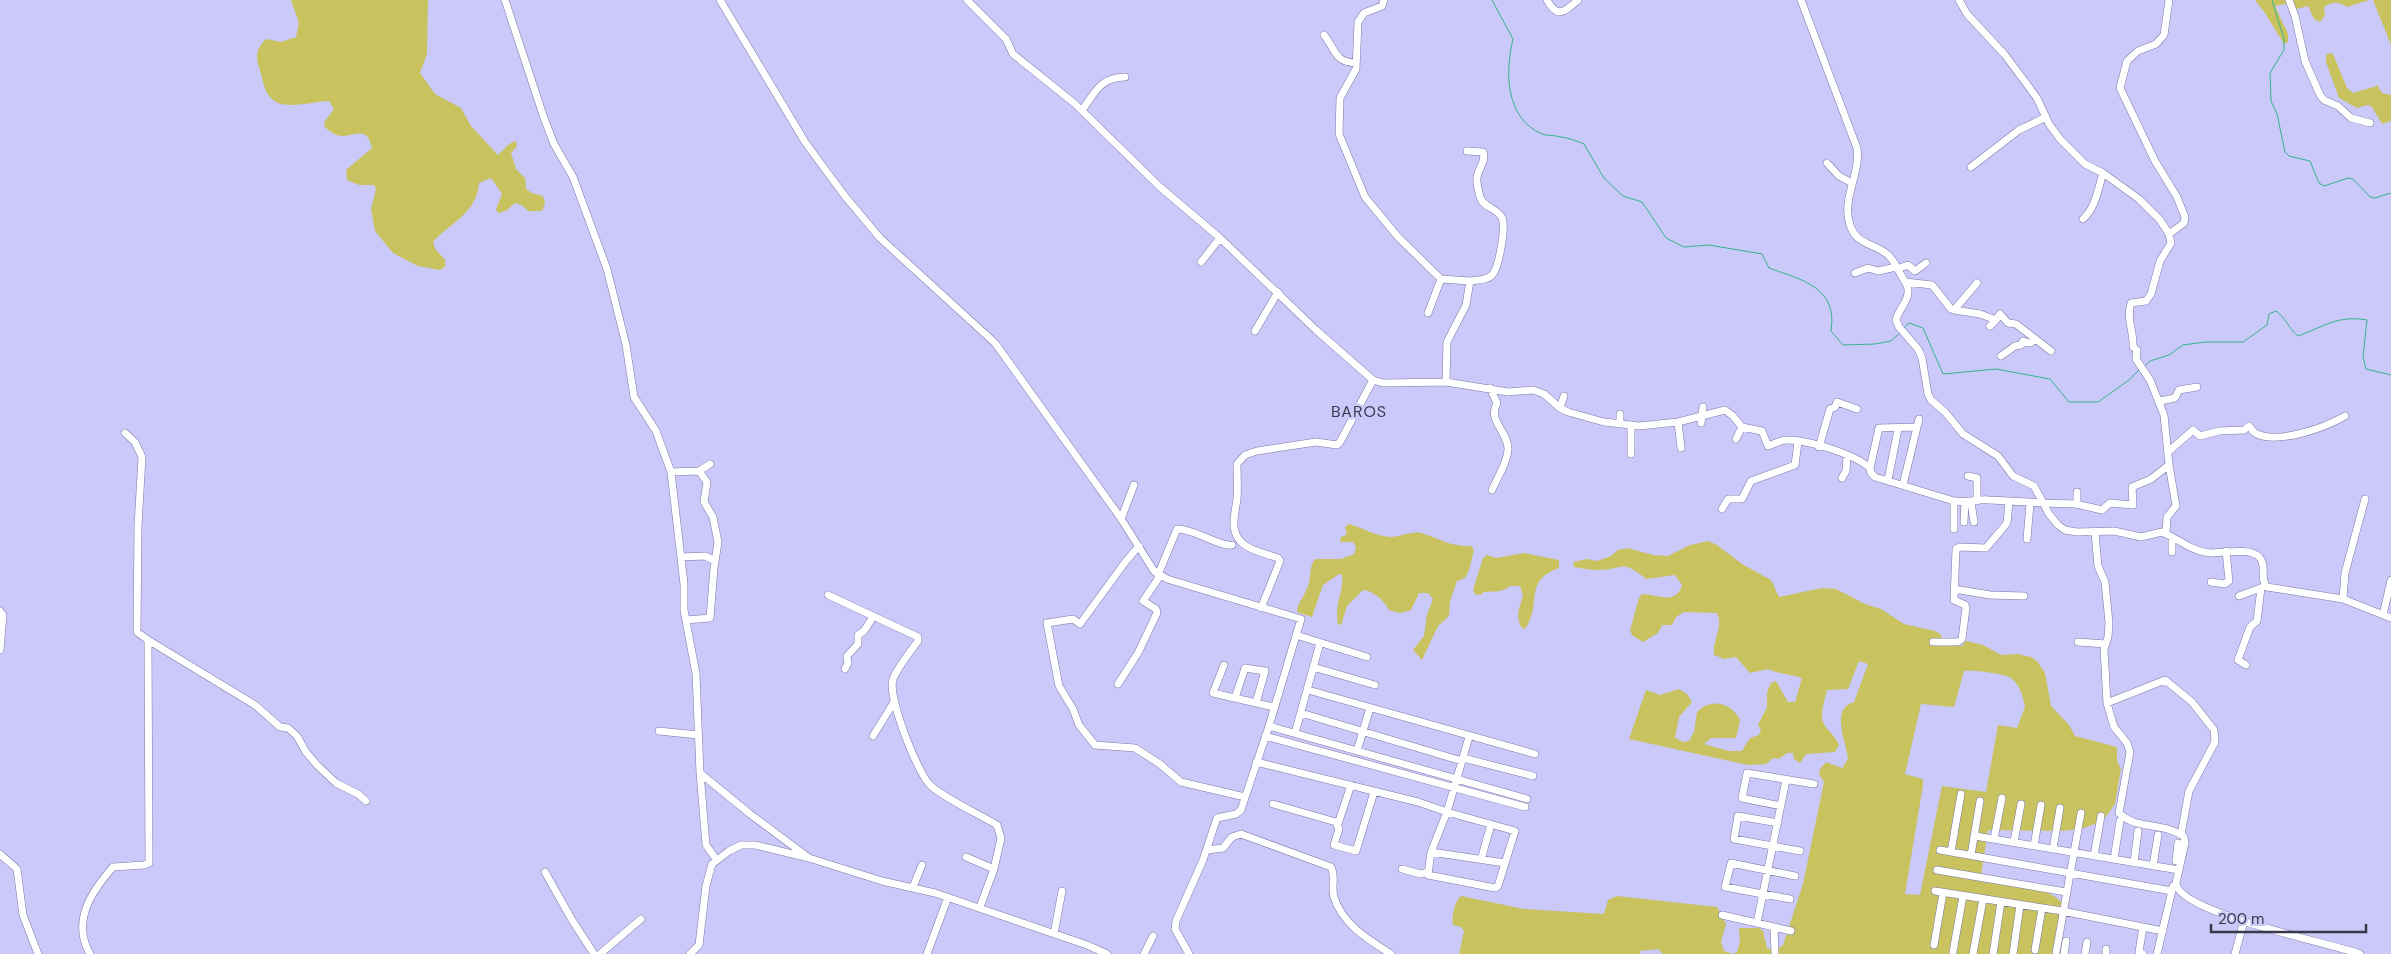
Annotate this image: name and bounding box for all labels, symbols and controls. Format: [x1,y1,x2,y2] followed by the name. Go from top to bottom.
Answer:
[1331,401,1387,422] district label: BAROS
[2211,902,2366,934] scale bar
[2218,909,2264,929] text: 200 m

